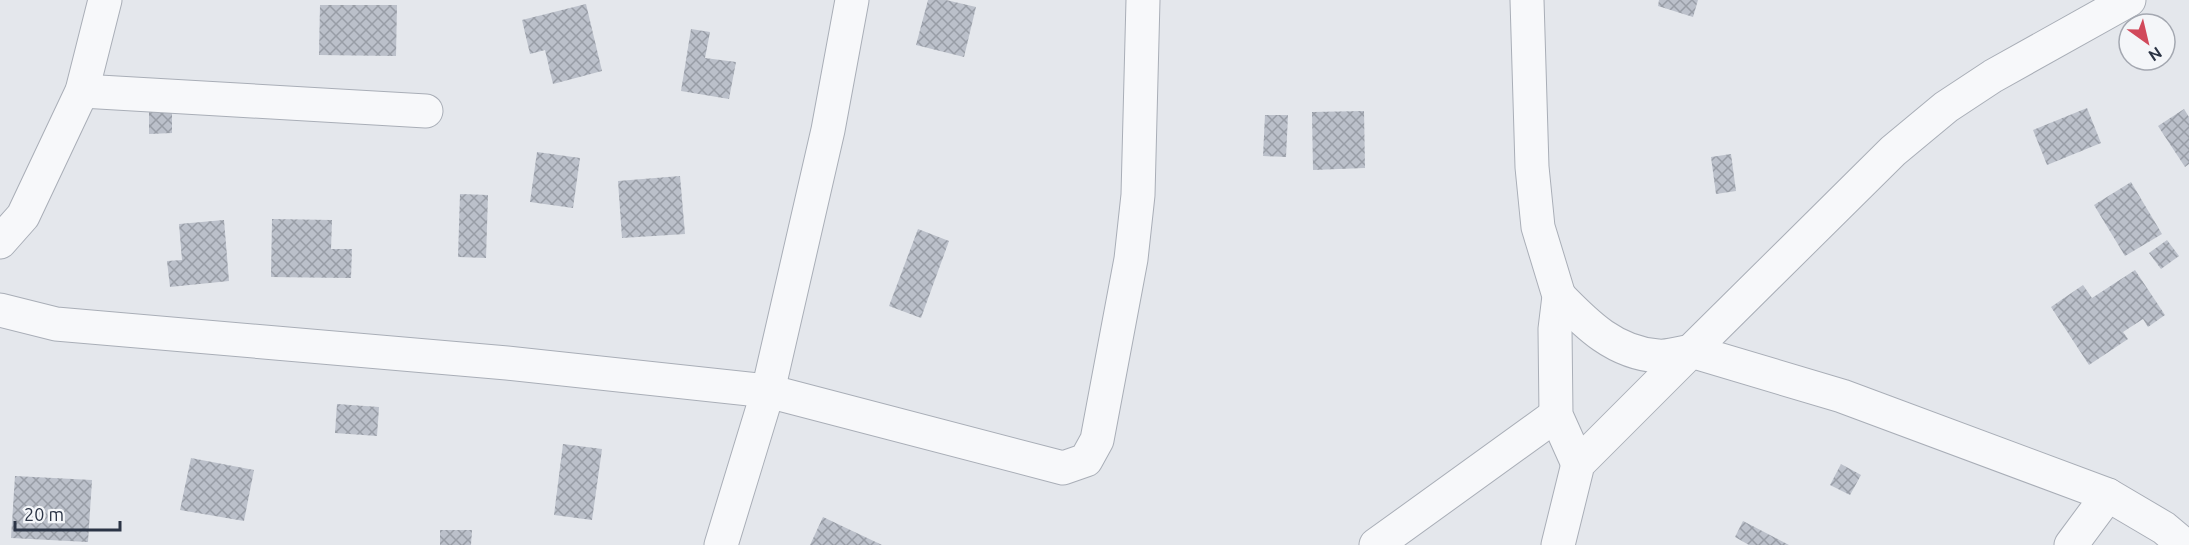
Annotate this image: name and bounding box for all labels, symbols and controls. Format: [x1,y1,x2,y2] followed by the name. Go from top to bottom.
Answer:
[2117,12,2177,72] north arrow
[2145,44,2165,65] text: N
[15,494,120,532] scale bar
[24,504,64,524] text: 20 m

